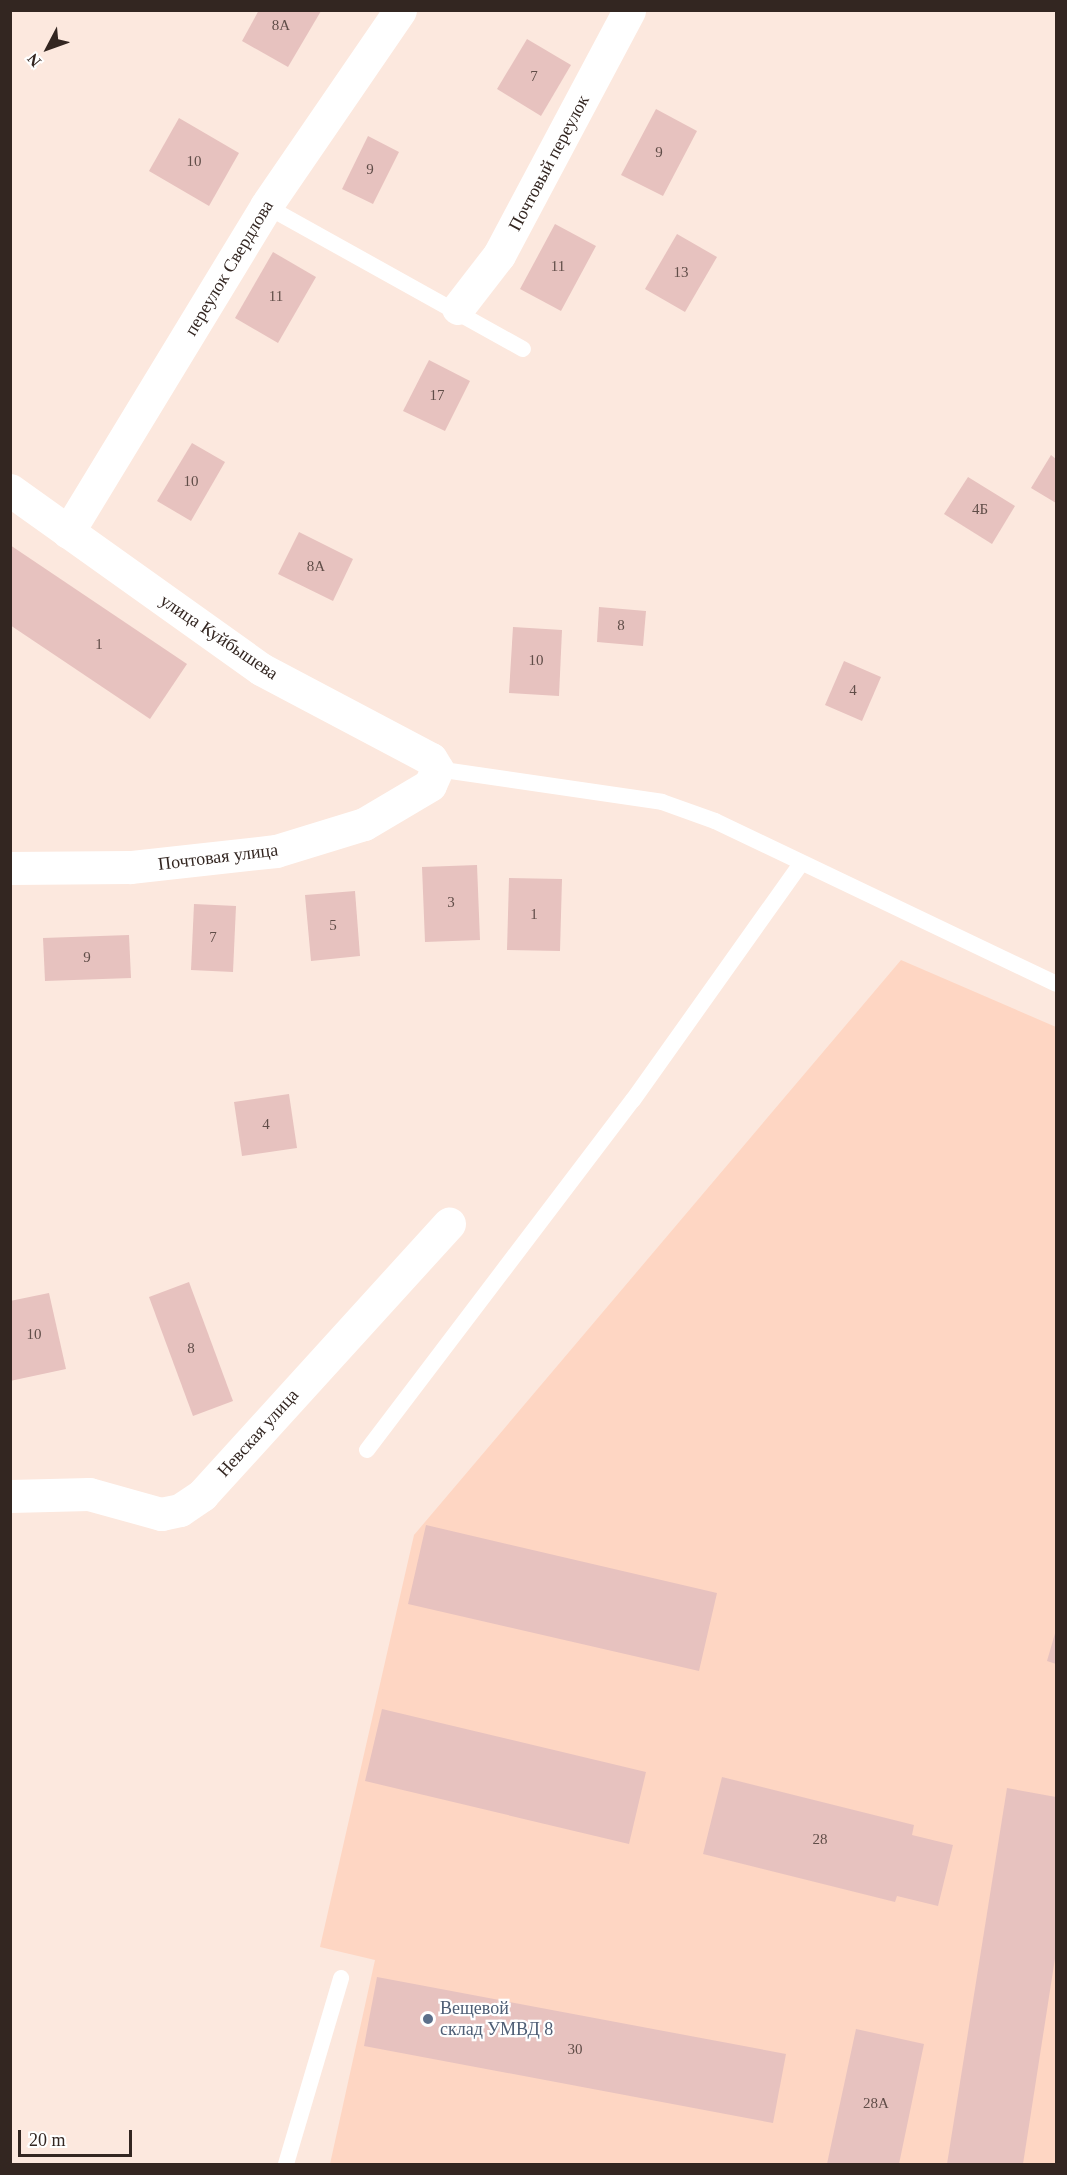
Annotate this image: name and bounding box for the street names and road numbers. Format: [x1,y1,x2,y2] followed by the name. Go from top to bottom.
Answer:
[504,91,594,235] street label: Почтовый переулок
[180,196,278,340] street label: переулок Свердлова
[156,590,282,684] street label: улица Куйбышева
[157,839,279,875] street label: Почтовая улица
[213,1385,303,1481] street label: Невская улица

